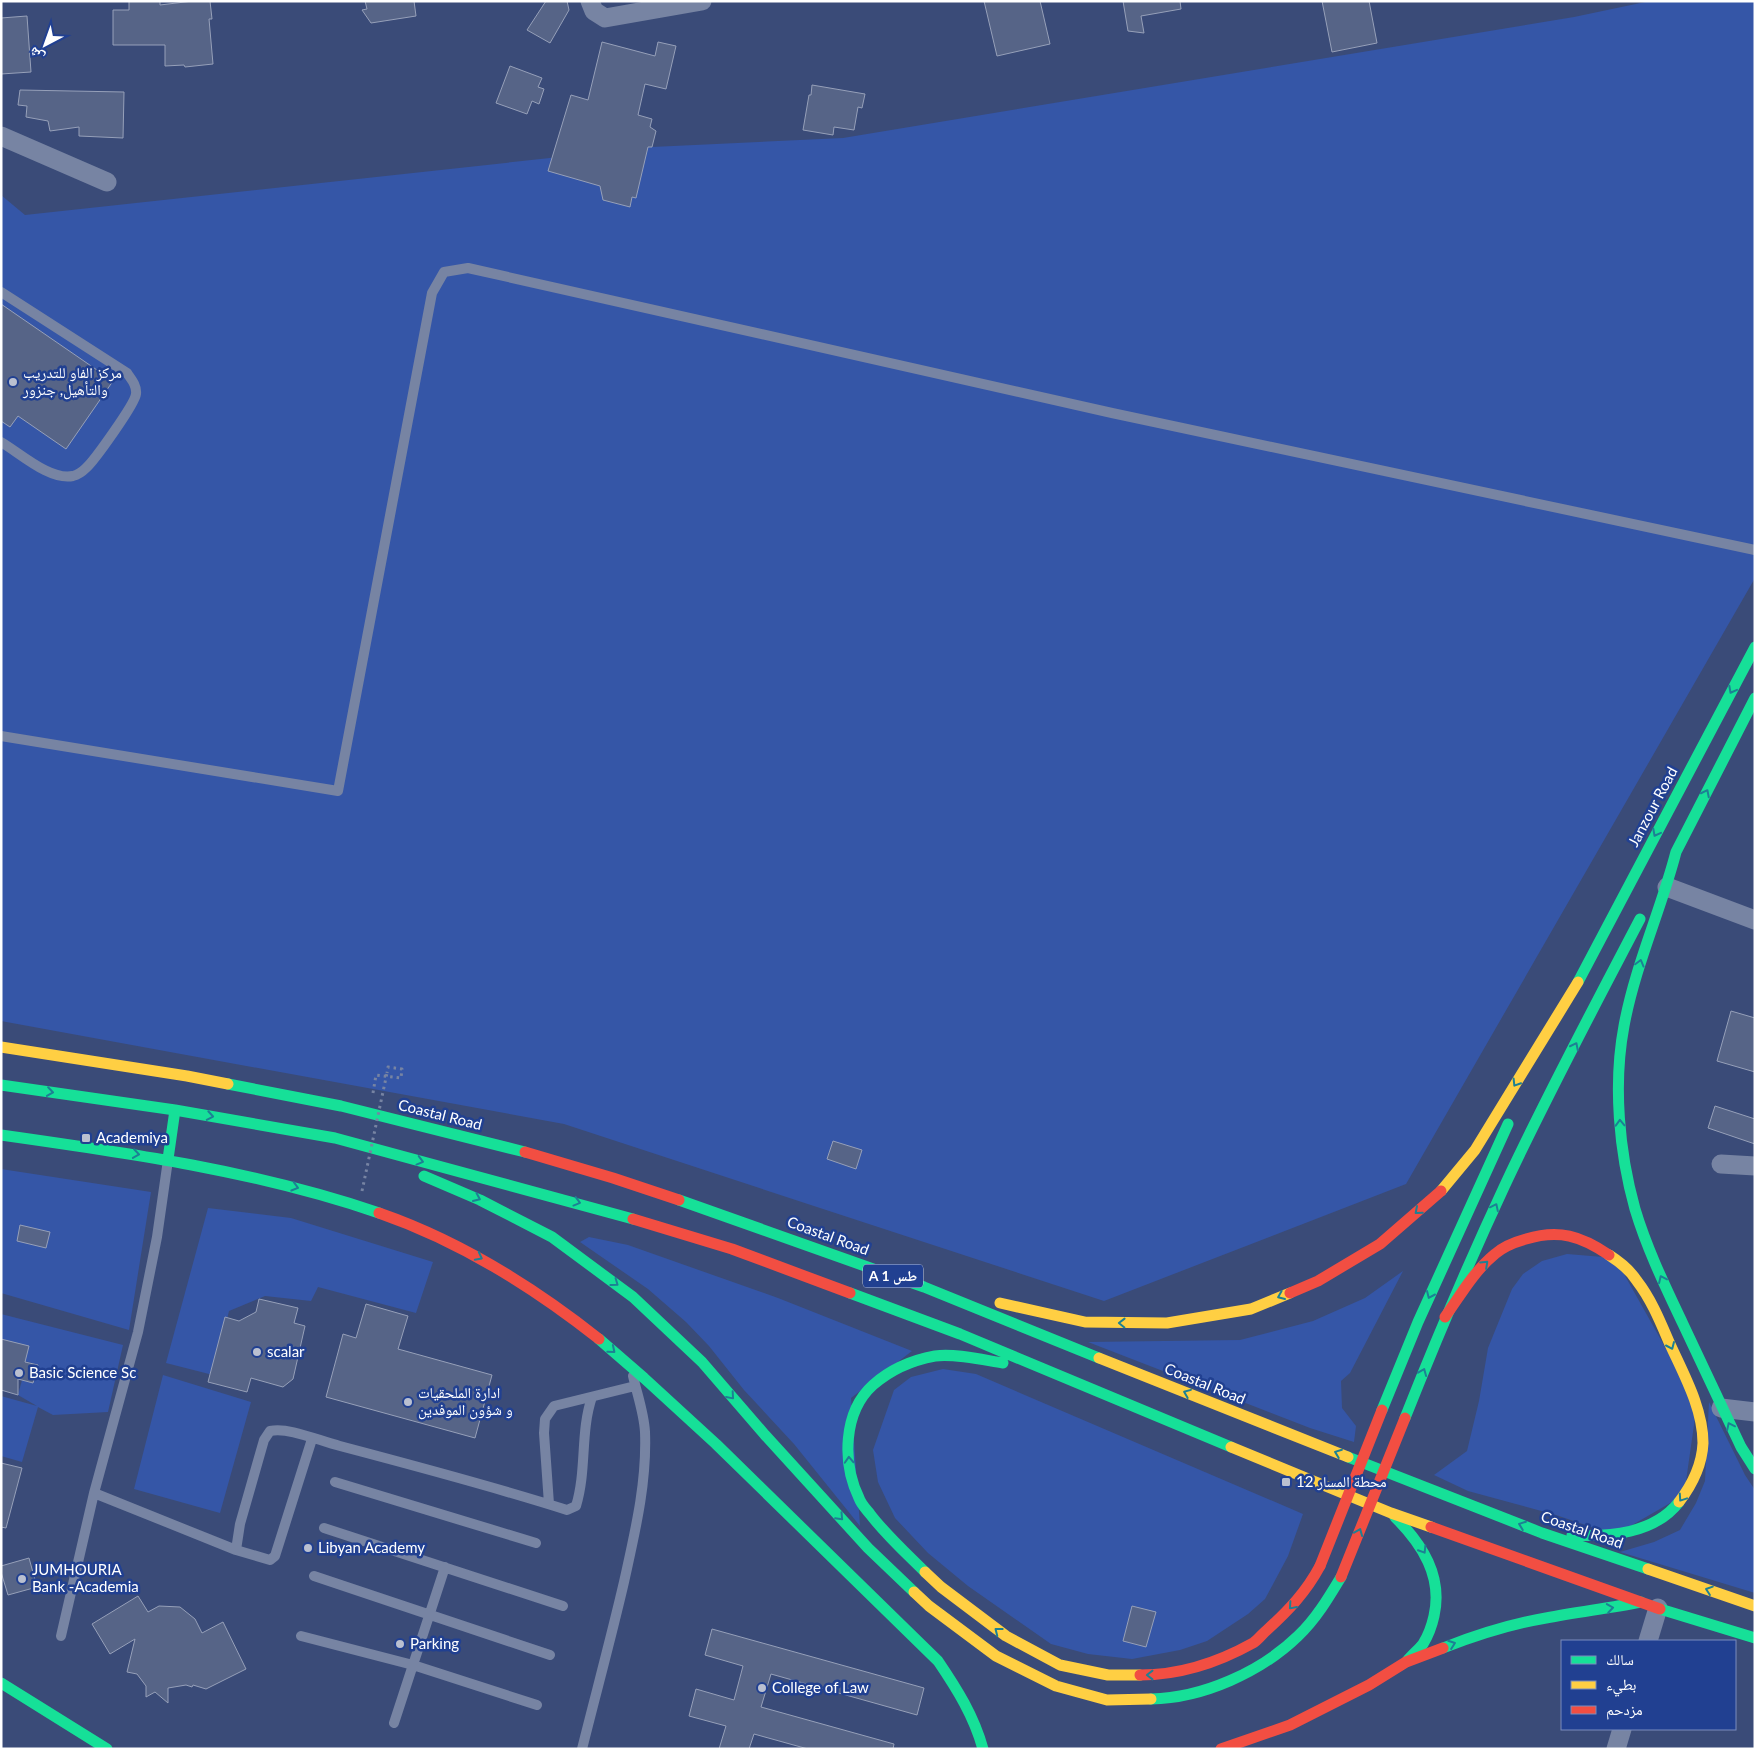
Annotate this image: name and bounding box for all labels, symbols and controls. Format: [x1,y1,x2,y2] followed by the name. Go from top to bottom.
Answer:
[20,20,70,70] north arrow
[25,43,48,66] text: ش
[22,363,122,400] place label: مركز الفاو للتدريب والتأهيل, جنزور
[7,376,19,388] marker: مركز الفاو للتدريب والتأهيل, جنزور
[1728,684,1738,693] one-way arrow
[1624,764,1681,849] street label: Janzour Road
[1700,789,1710,798] one-way arrow
[1652,828,1662,837] one-way arrow
[1634,959,1645,968] one-way arrow
[1569,1042,1579,1051] one-way arrow
[1513,1077,1523,1086] one-way arrow
[46,1086,54,1097] one-way arrow
[396,1095,484,1133] street label: Coastal Road
[206,1111,215,1121] one-way arrow
[1615,1119,1625,1126] one-way arrow
[96,1128,168,1146] place label: Academiya
[80,1132,92,1144] marker: Academiya
[133,1148,141,1159] one-way arrow
[416,1155,424,1165] one-way arrow
[291,1181,299,1191] one-way arrow
[472,1192,481,1203] one-way arrow
[573,1197,581,1207] one-way arrow
[1489,1204,1499,1213] one-way arrow
[1415,1206,1424,1215] one-way arrow
[785,1212,872,1258] street label: Coastal Road
[474,1251,483,1261] one-way arrow
[1479,1261,1488,1270] one-way arrow
[863,1264,923,1288] road number: A 1 طس
[1657,1275,1668,1284] one-way arrow
[609,1277,619,1286] one-way arrow
[1277,1290,1286,1301] one-way arrow
[1426,1290,1436,1299] one-way arrow
[1118,1318,1126,1328] one-way arrow
[1664,1341,1675,1350] one-way arrow
[267,1342,305,1360] place label: scalar
[606,1345,615,1353] one-way arrow
[251,1346,263,1358] marker: scalar
[1162,1359,1249,1407] street label: Coastal Road
[29,1363,136,1381] place label: Basic Science Sc
[13,1367,25,1379] marker: Basic Science Sc
[1417,1369,1427,1377] one-way arrow
[418,1383,513,1420] place label: ادارة الملحقيات و شؤون الموفدين
[1183,1389,1192,1400] one-way arrow
[725,1391,734,1400] one-way arrow
[402,1396,414,1408] marker: ادارة الملحقيات و شؤون الموفدين
[1727,1423,1737,1432] one-way arrow
[1334,1449,1343,1459] one-way arrow
[844,1456,855,1464] one-way arrow
[1296,1472,1387,1491] place label: محطة المسار 12
[1280,1476,1292,1488] marker: محطة المسار 12
[1679,1492,1688,1502] one-way arrow
[1539,1507,1626,1552] street label: Coastal Road
[834,1511,843,1520] one-way arrow
[1518,1521,1527,1531] one-way arrow
[1353,1528,1364,1537] one-way arrow
[318,1538,425,1556] place label: Libyan Academy
[302,1542,314,1554] marker: Libyan Academy
[1416,1544,1426,1553] one-way arrow
[32,1560,139,1595] place label: JUMHOURIA Bank -Academia
[16,1573,28,1585] marker: JUMHOURIA Bank -Academia
[1705,1586,1713,1596] one-way arrow
[1289,1600,1298,1609] one-way arrow
[1605,1604,1614,1614] one-way arrow
[995,1628,1004,1636] one-way arrow
[410,1634,459,1652] place label: Parking
[394,1638,406,1650] marker: Parking
[1447,1640,1455,1650] one-way arrow
[1561,1640,1736,1730] legend
[1606,1650,1634,1668] text: سالك
[1146,1670,1154,1680] one-way arrow
[1606,1675,1636,1697] text: بطيء
[772,1678,869,1696] place label: College of Law
[756,1682,768,1694] marker: College of Law
[1606,1700,1643,1720] text: مزدحم

